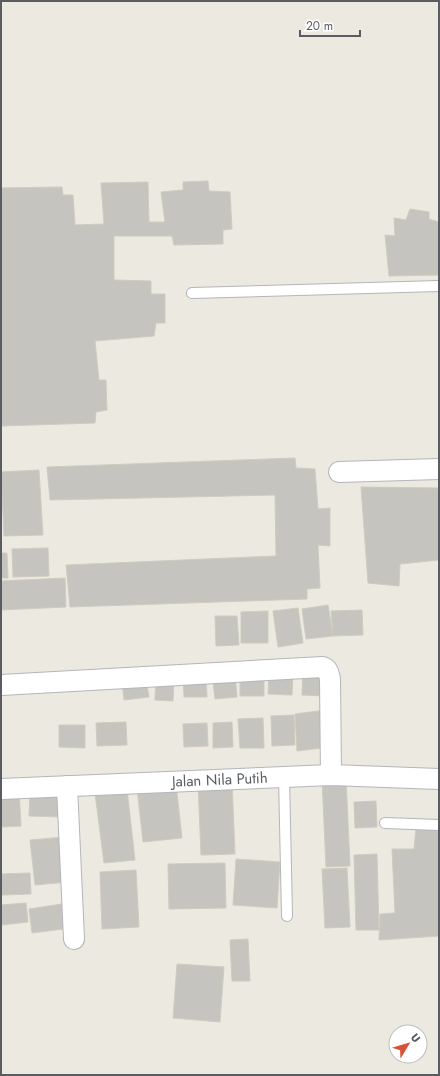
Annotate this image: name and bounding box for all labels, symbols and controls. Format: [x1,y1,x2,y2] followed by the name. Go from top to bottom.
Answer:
[300,12,360,38] scale bar
[306,17,333,35] text: 20 m
[169,767,268,793] street label: Jalan Nila Putih
[388,1024,428,1064] north arrow
[407,1030,425,1046] text: U

